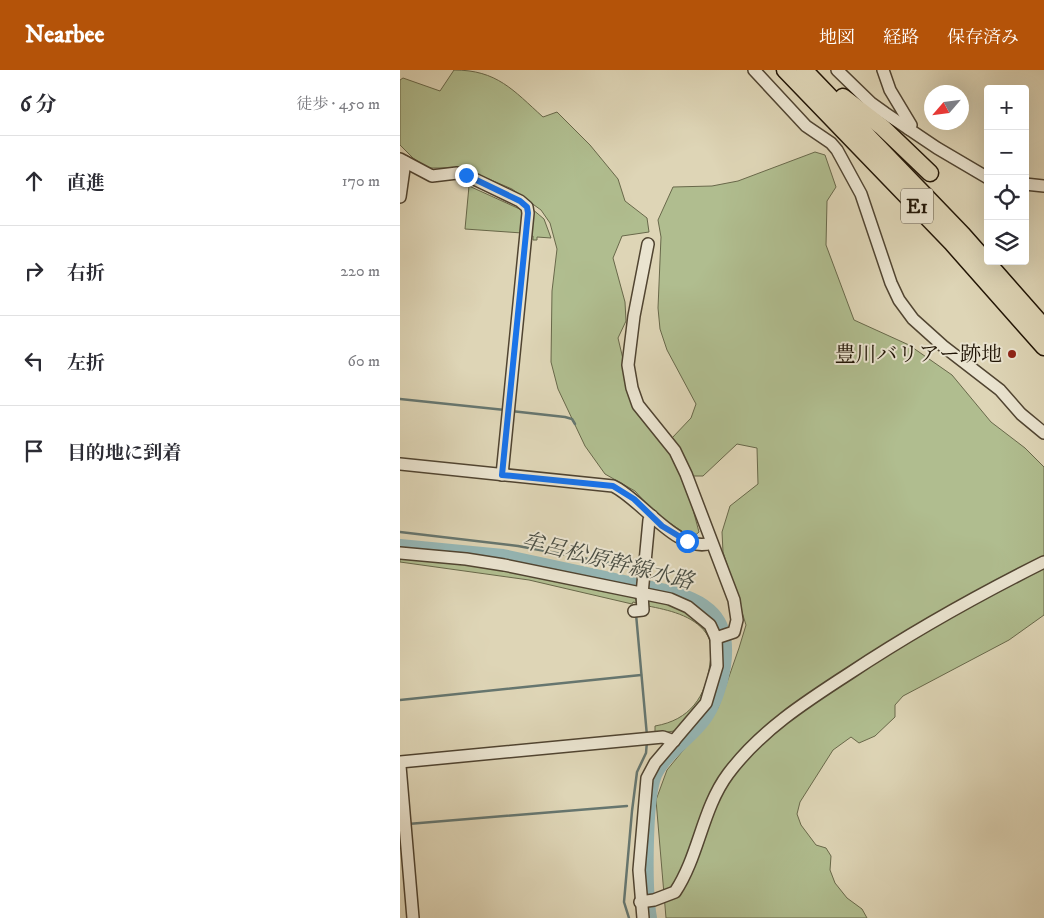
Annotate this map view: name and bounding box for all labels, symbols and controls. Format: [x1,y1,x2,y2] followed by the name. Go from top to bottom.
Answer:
[25,20,104,50] text: Nearbee
[819,27,855,49] text: 地図
[883,27,919,49] text: 経路
[947,27,1019,49] text: 保存済み
[924,85,969,130] north arrow
[984,85,1029,265] map controls
[984,85,1029,130] button: +
[20,92,56,118] text: 6 分
[296,94,380,114] text: 徒歩 · 450 m
[984,130,1029,175] button: −
[455,164,478,187] route end
[20,167,48,195] icon: ahead
[342,171,380,191] text: 170 m
[67,172,105,195] text: 直進
[984,175,1029,220] button: locate
[901,188,933,224] road number: E1
[984,220,1029,265] button: layers
[20,257,48,285] icon: right
[340,261,380,281] text: 220 m
[67,262,105,285] text: 右折
[835,342,1002,368] place label: 豊川バリアー跡地
[20,347,48,375] icon: left
[1006,348,1018,360] marker: 豊川バリアー跡地
[348,351,380,371] text: 60 m
[67,352,105,375] text: 左折
[20,437,48,465] icon: arrive
[67,442,181,465] text: 目的地に到着
[519,527,698,596] water label: 牟呂松原幹線水路
[676,530,699,553] route start

